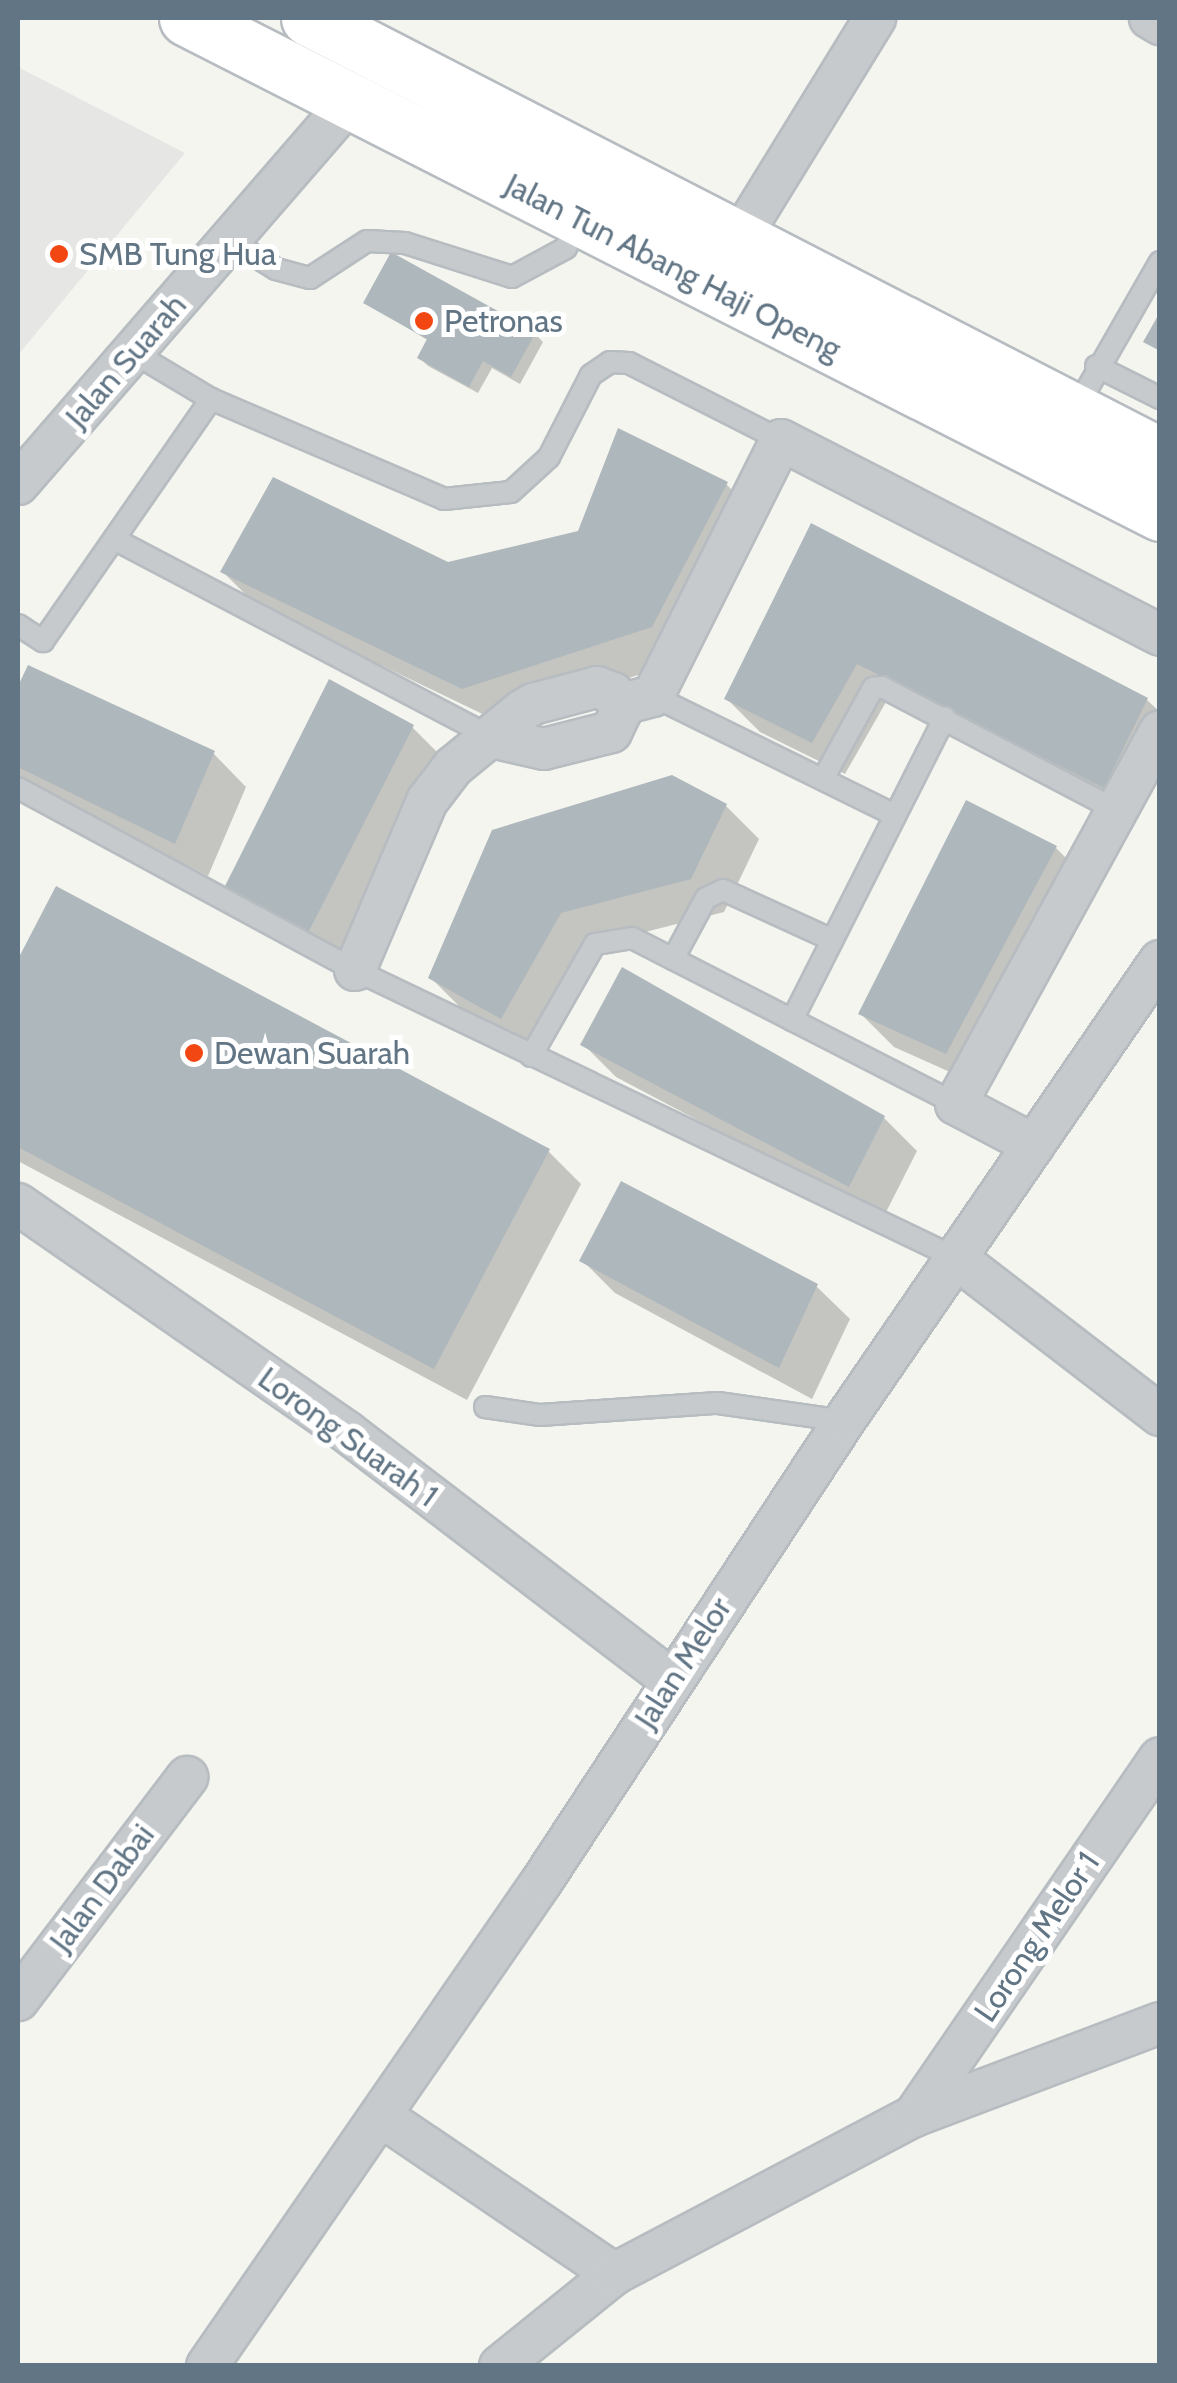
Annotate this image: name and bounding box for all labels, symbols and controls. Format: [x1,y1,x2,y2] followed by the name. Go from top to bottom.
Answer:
[499,165,847,369] street label: Jalan Tun Abang Haji Openg
[79,235,276,273] place label: SMB Tung Hua
[48,243,70,265] marker: SMB Tung Hua
[58,286,194,436] street label: Jalan Suarah
[444,302,563,340] place label: Petronas
[413,310,435,332] marker: Petronas
[214,1034,410,1072] place label: Dewan Suarah
[183,1042,205,1064] marker: Dewan Suarah
[251,1359,445,1515] street label: Lorong Suarah 1
[627,1590,739,1736] street label: Jalan Melor
[42,1817,162,1959] street label: Jalan Dabai
[966,1845,1108,2029] street label: Lorong Melor 1

